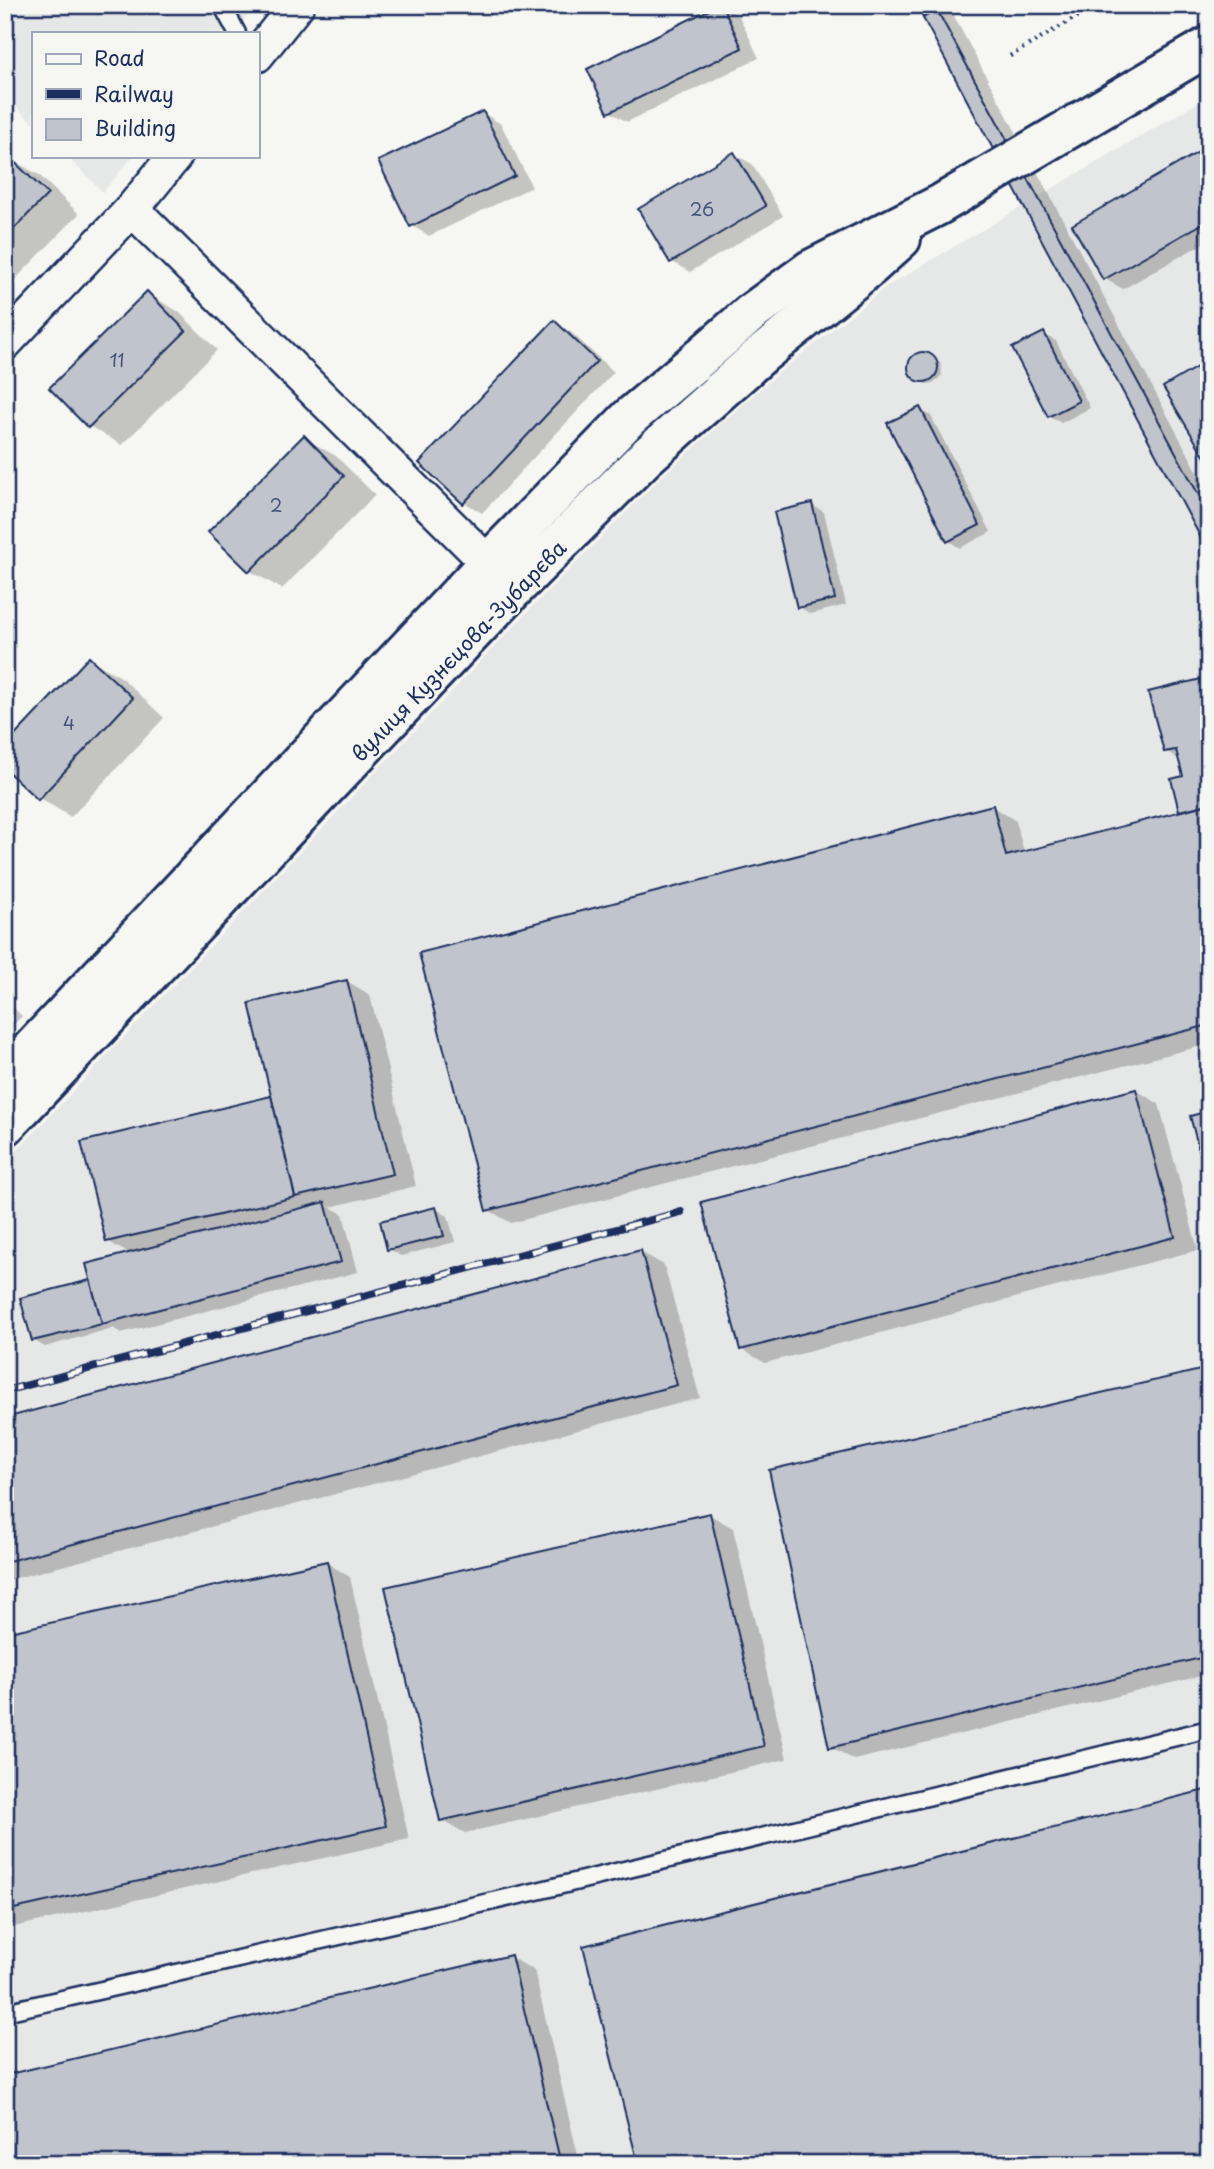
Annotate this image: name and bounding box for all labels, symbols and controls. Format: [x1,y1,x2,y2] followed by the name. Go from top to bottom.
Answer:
[32,32,259,158] legend
[94,41,145,73] text: Road
[94,77,174,109] text: Railway
[94,111,176,143] text: Building
[690,195,714,222] house number: 26
[109,346,125,373] house number: 11
[270,491,282,518] house number: 2
[343,531,573,768] street label: вулиця Кузнєцова-Зубарєва
[63,709,75,736] house number: 4

